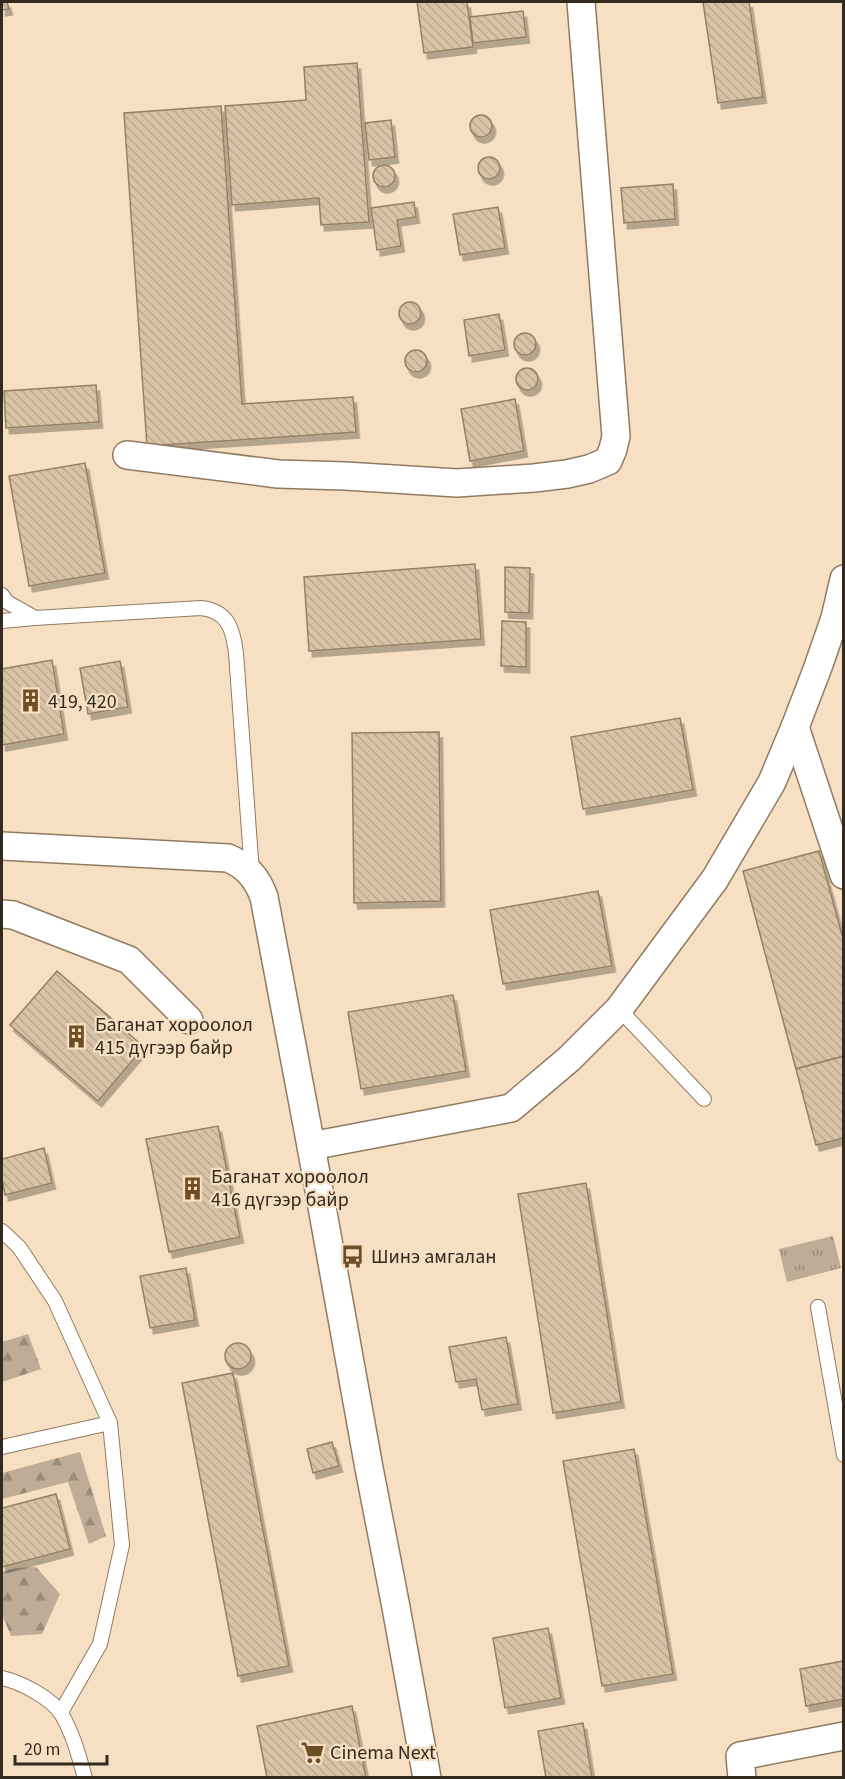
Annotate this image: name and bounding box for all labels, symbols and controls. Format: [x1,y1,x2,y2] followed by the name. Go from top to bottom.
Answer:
[17,688,43,714] building icon: 419, 420
[48,688,117,716] place label: 419, 420
[95,1011,253,1062] place label: Баганат хороолол 415 дүгээр байр
[64,1023,90,1049] building icon: Баганат хороолол 415 дүгээр байр
[211,1163,369,1214] place label: Баганат хороолол 416 дүгээр байр
[180,1175,206,1201] building icon: Баганат хороолол 416 дүгээр байр
[340,1243,366,1269] bus stop icon: Шинэ амгалан
[371,1243,497,1271] place label: Шинэ амгалан
[15,1728,106,1766] scale bar
[24,1737,60,1762] text: 20 m
[299,1739,325,1765] supermarket icon: Cinema Next
[330,1739,436,1767] place label: Cinema Next

